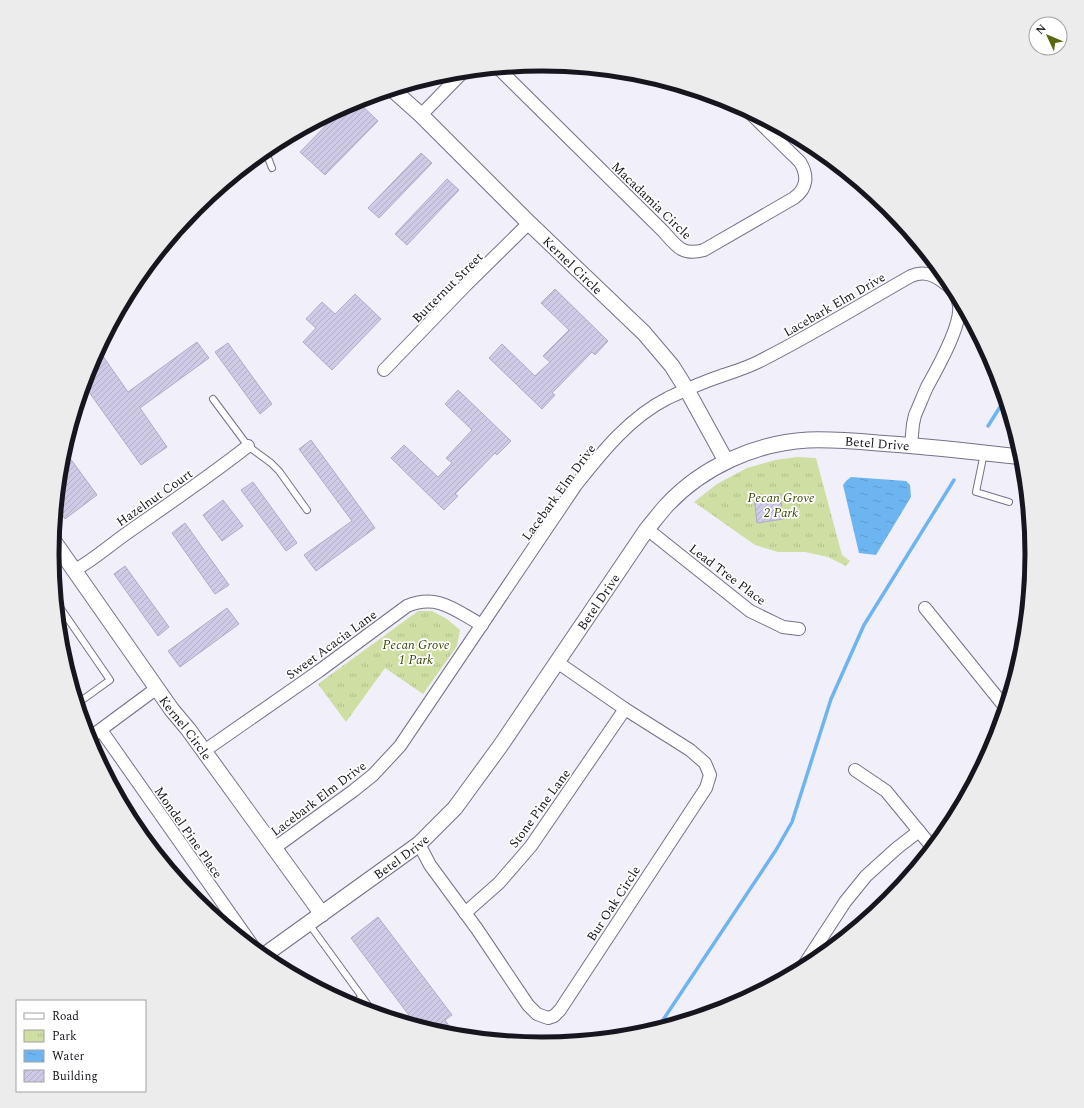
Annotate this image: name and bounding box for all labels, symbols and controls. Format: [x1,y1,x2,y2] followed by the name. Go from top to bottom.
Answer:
[1028,16,1068,56] north arrow
[1032,20,1050,39] text: N
[607,157,696,244] street label: Macadamia Circle
[538,232,607,299] street label: Kernel Circle
[408,247,488,328] street label: Butternut Street
[780,267,889,342] street label: Lacebark Elm Drive
[844,431,910,456] street label: Betel Drive
[517,440,601,545] street label: Lacebark Elm Drive
[112,464,197,532] street label: Hazelnut Court
[748,488,815,523] park label: Pecan Grove 2 Park
[685,539,770,610] street label: Lead Tree Place
[572,570,625,635] street label: Betel Drive
[282,605,381,685] street label: Sweet Acacia Lane
[383,635,450,670] park label: Pecan Grove 1 Park
[154,692,216,765] street label: Kernel Circle
[267,756,371,841] street label: Lacebark Elm Drive
[504,765,575,852] street label: Stone Pine Lane
[149,783,227,883] street label: Mondel Pine Place
[370,830,434,885] street label: Betel Drive
[582,862,646,945] street label: Bur Oak Circle
[16,1000,146,1092] legend
[52,1007,79,1026] text: Road
[52,1027,77,1046] text: Park
[52,1047,84,1066] text: Water
[52,1067,98,1086] text: Building

